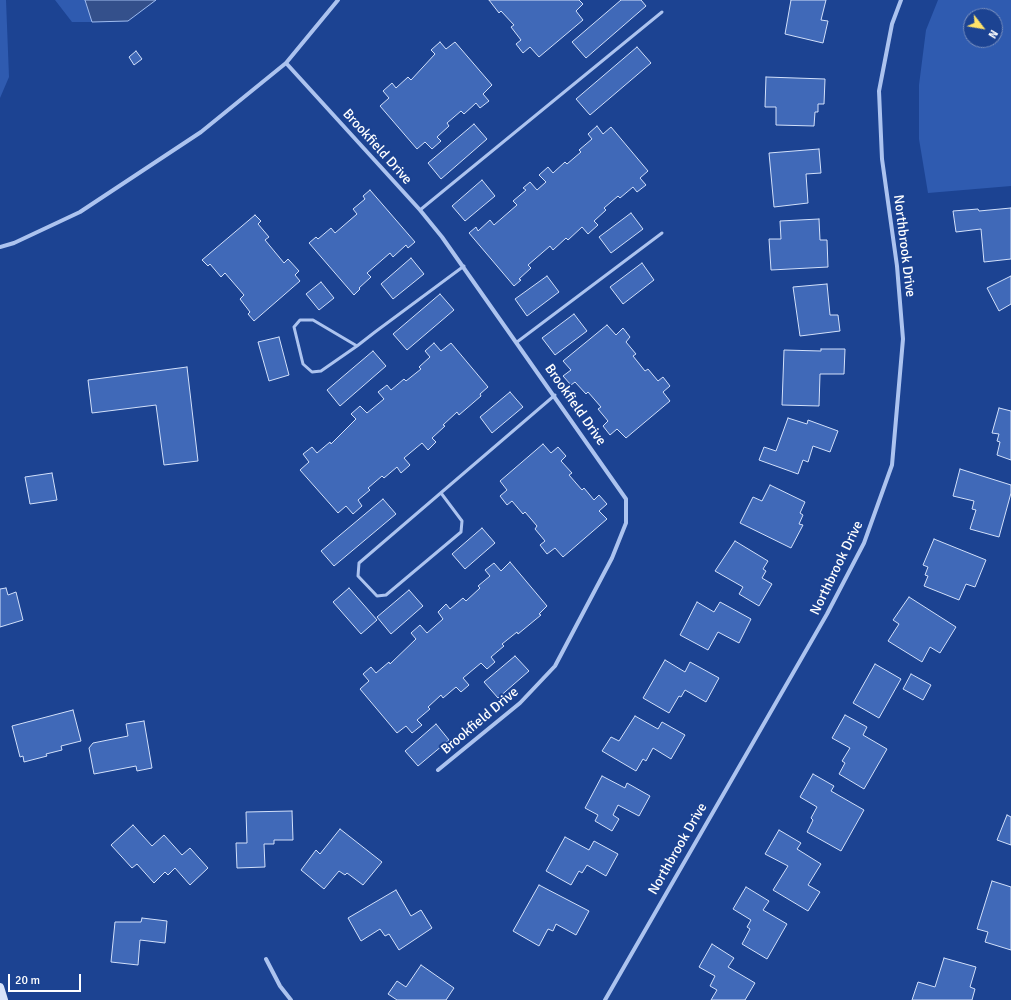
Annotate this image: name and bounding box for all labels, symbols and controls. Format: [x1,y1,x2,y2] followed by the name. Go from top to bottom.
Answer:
[963,8,1003,48] north arrow
[985,27,1000,41] text: N
[339,106,415,188] street label: Brookfield Drive
[889,194,919,298] street label: Northbrook Drive
[541,361,609,449] street label: Brookfield Drive
[807,518,867,618] street label: Northbrook Drive
[438,684,522,758] street label: Brookfield Drive
[645,800,711,898] street label: Northbrook Drive
[10,966,83,992] scale bar
[15,973,40,988] text: 20 m

